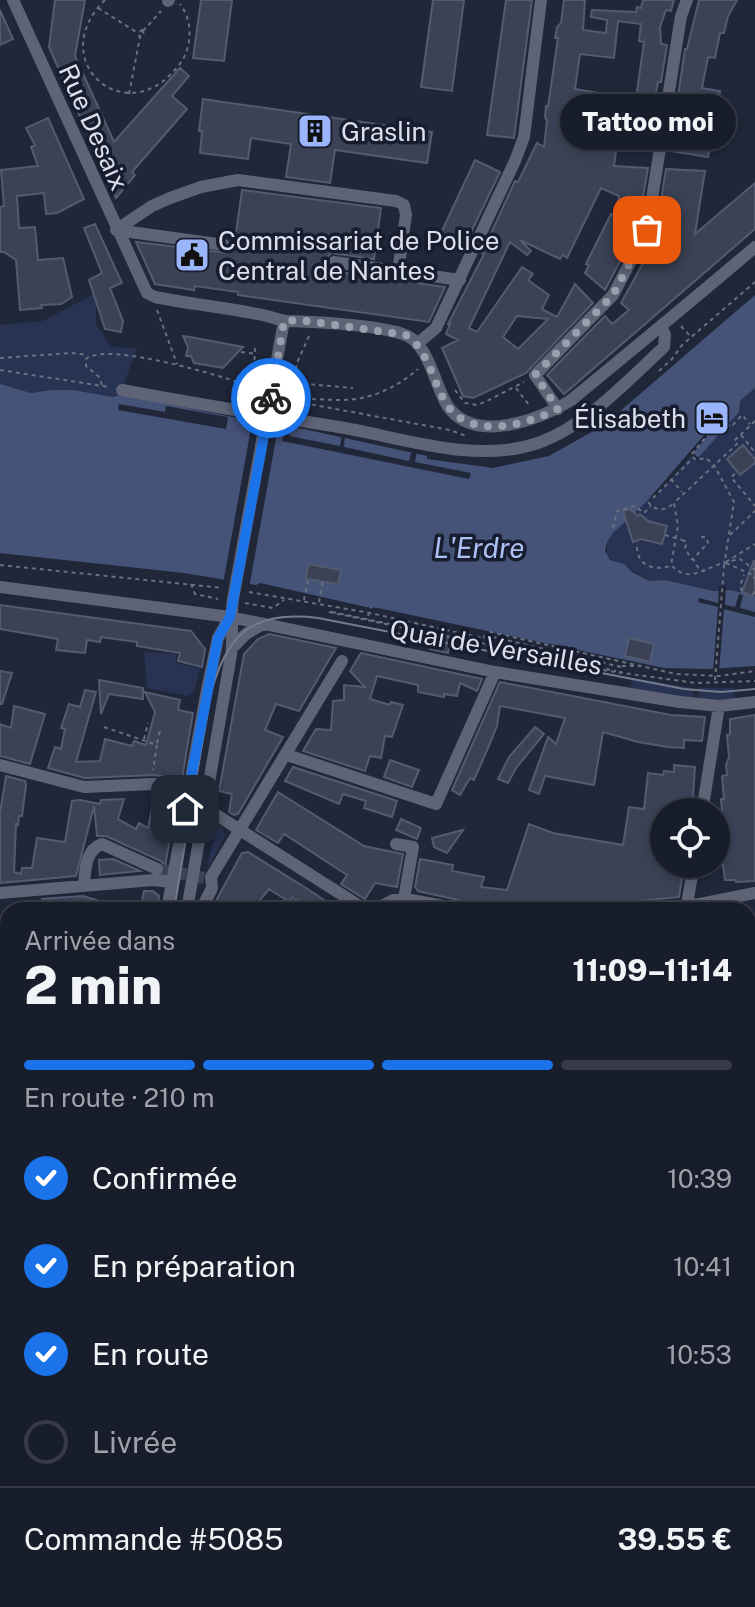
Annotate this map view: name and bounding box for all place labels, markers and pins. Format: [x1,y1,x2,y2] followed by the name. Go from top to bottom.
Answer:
[559,94,735,150] callout: Tattoo moi
[296,112,334,150] building icon: Graslin
[341,116,427,147] place label: Graslin
[613,196,681,264] pin
[218,225,500,286] place label: Commissariat de Police Central de Nantes
[173,236,211,274] public building icon: Commissariat de Police Central de Nantes
[693,399,731,437] hotel icon: Élisabeth
[574,403,686,434] place label: Élisabeth
[151,775,219,843] pin

